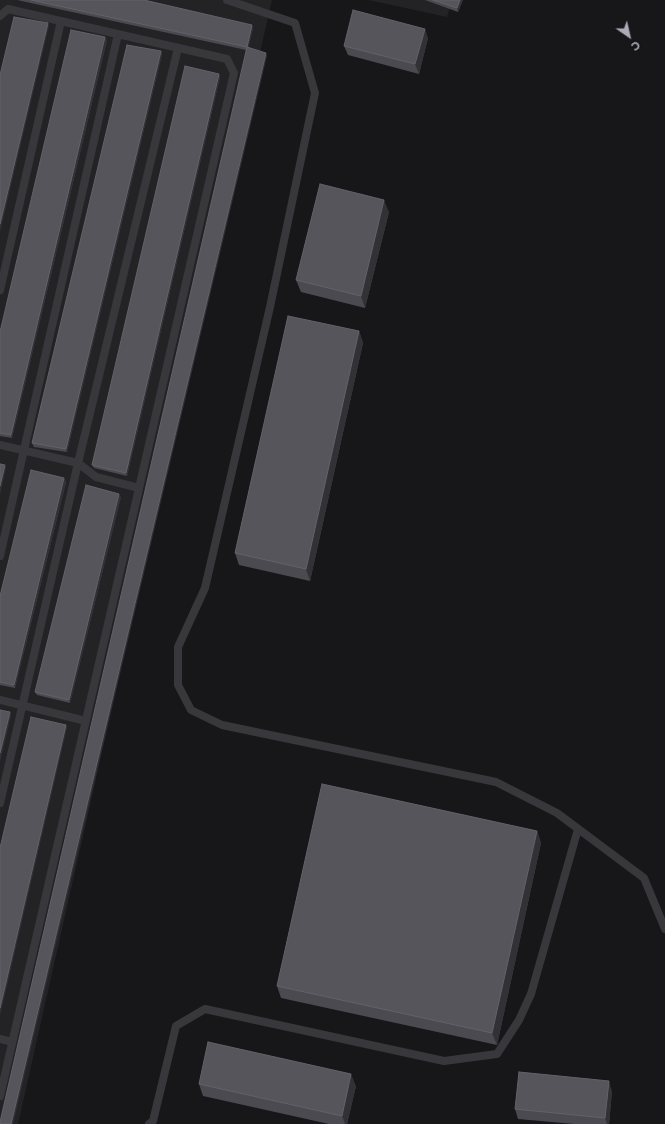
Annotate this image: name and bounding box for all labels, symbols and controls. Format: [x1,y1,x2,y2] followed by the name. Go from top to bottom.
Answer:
[609,16,649,56] north arrow
[628,38,643,54] text: С

